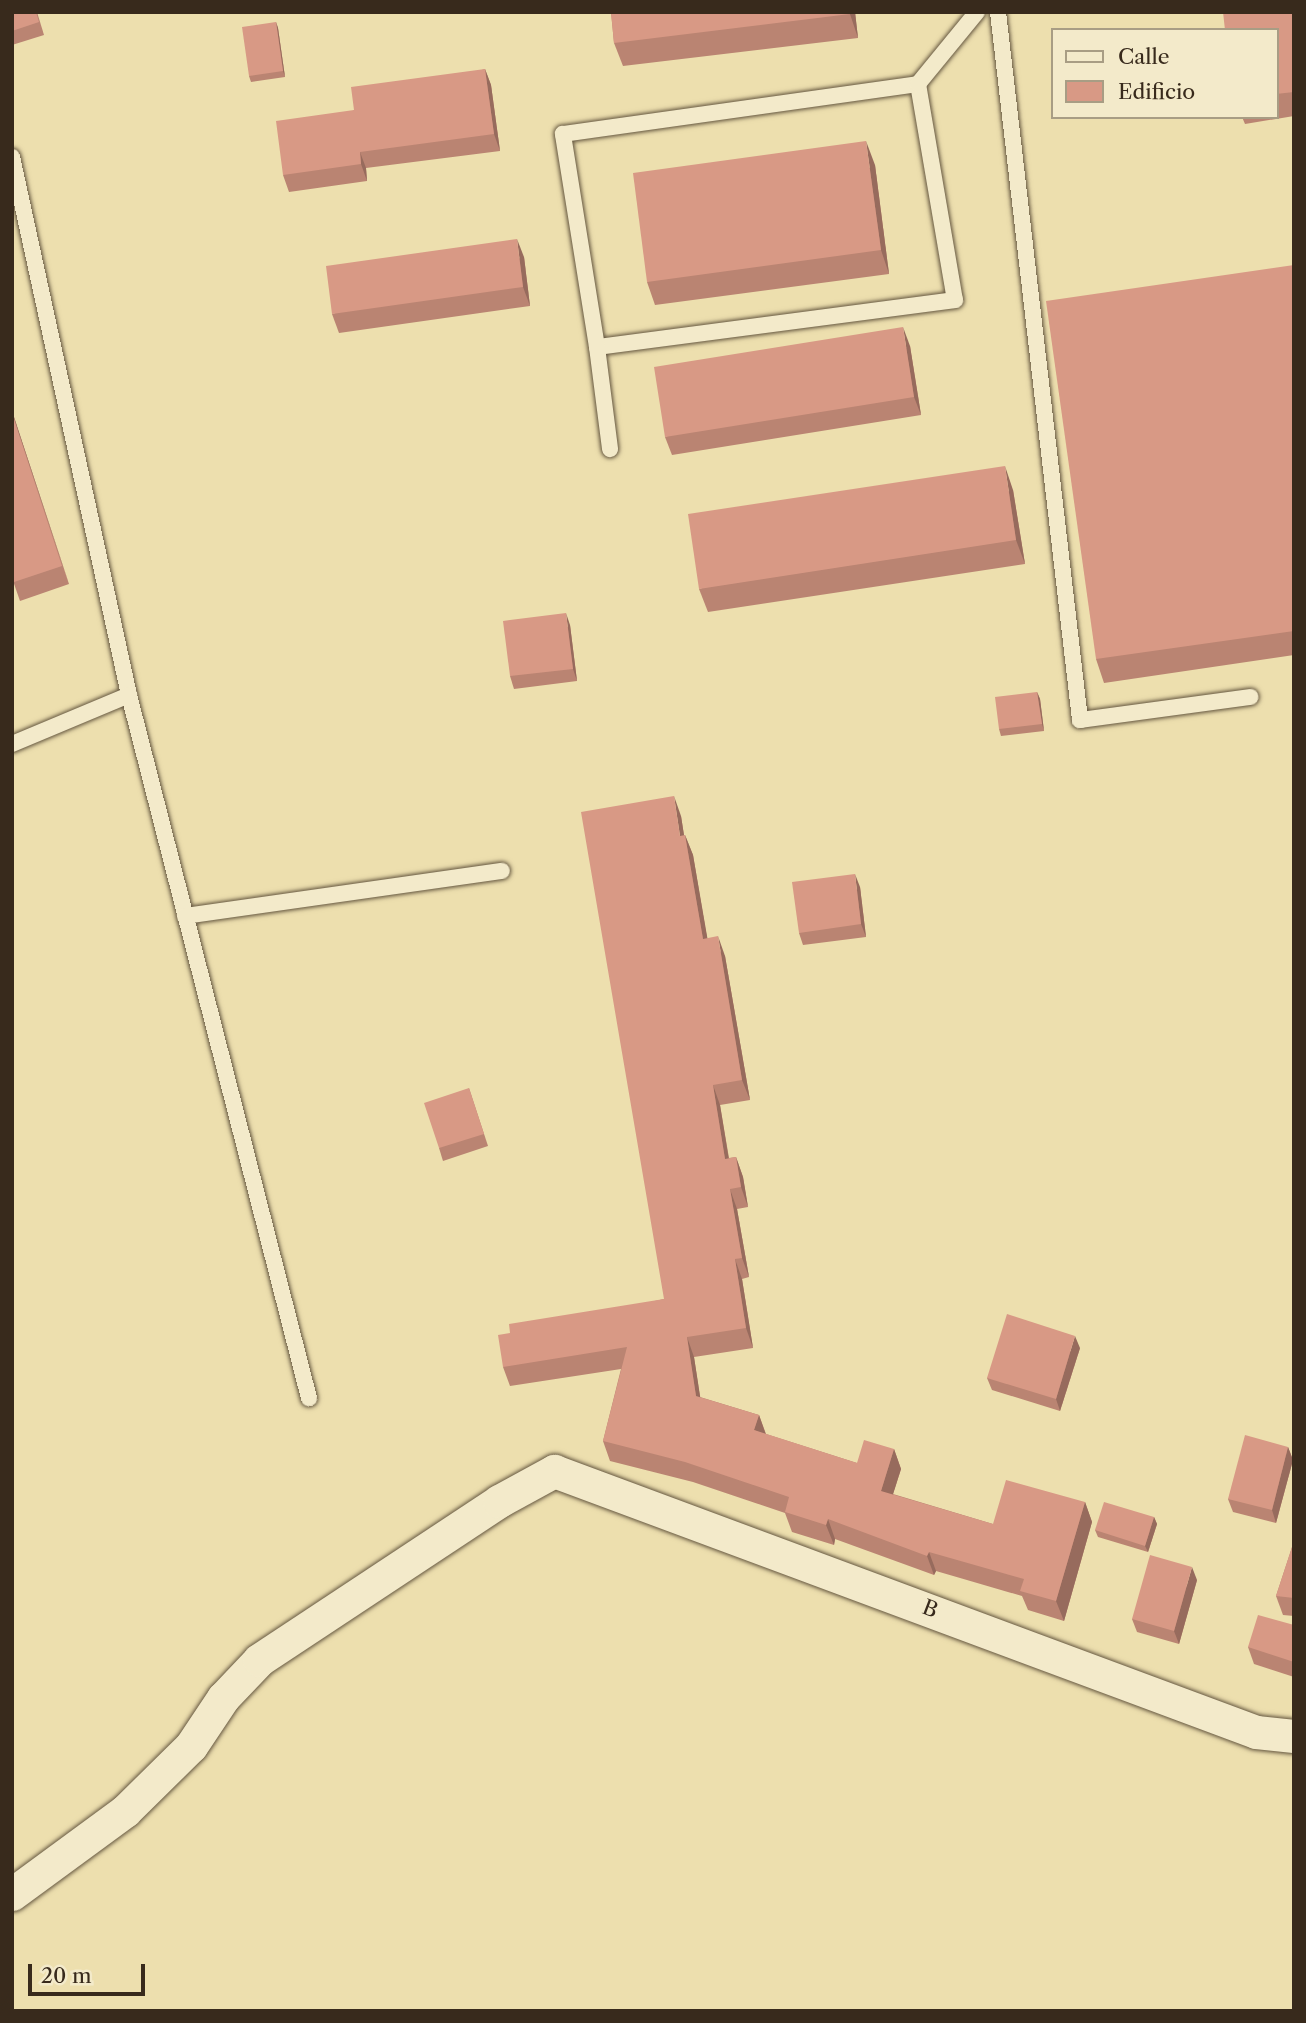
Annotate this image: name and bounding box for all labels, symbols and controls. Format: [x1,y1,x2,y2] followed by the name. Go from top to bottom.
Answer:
[1050,28,1278,119] legend
[1118,44,1170,69] text: Calle
[1118,79,1195,104] text: Edificio
[919,1595,941,1623] street label: B
[32,1950,149,1994] scale bar
[41,1963,92,1988] text: 20 m

